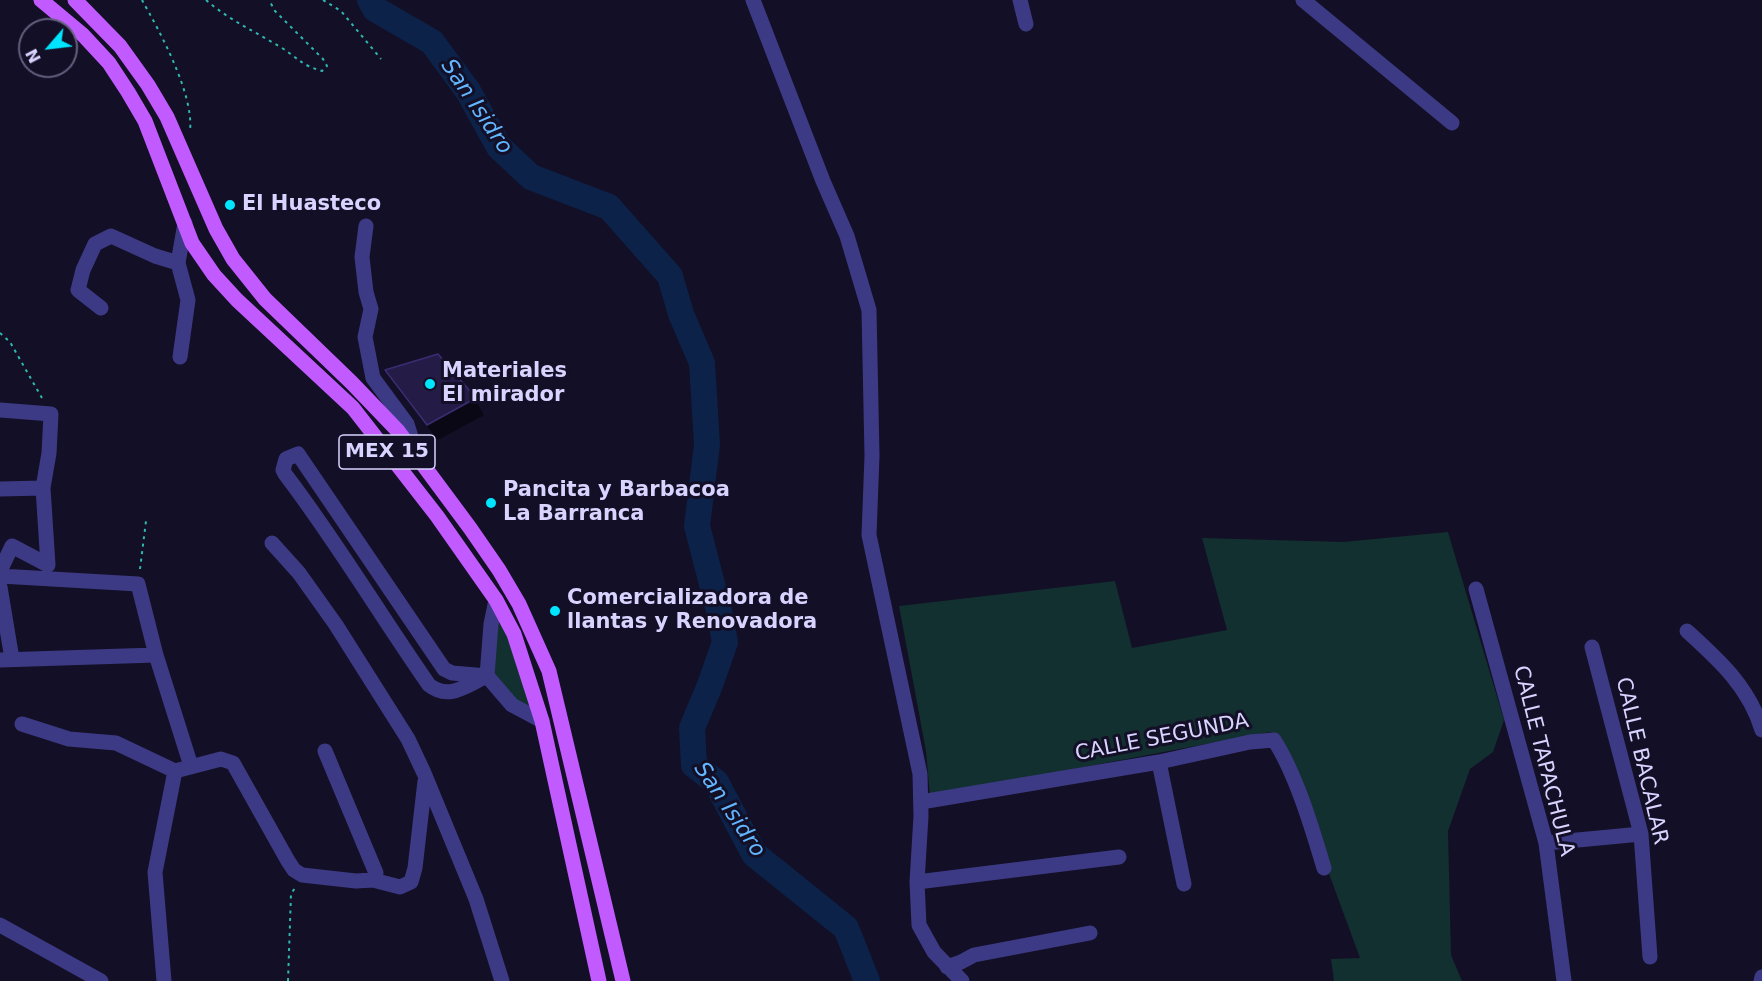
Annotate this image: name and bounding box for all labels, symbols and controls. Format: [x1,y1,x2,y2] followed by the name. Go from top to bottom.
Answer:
[18,18,78,78] north arrow
[22,45,45,66] text: N
[435,54,517,160] water label: San Isidro
[242,192,381,218] place label: El Huasteco
[223,198,237,212] marker: El Huasteco
[442,359,567,409] place label: Materiales El mirador
[423,377,437,391] marker: Materiales El mirador
[339,435,435,469] road number: MEX 15
[503,478,730,528] place label: Pancita y Barbacoa La Barranca
[484,496,498,510] marker: Pancita y Barbacoa La Barranca
[567,586,817,636] place label: Comercializadora de llantas y Renovadora
[548,604,562,618] marker: Comercializadora de llantas y Renovadora
[1507,663,1579,859] street label: CALLE TAPACHULA
[1609,675,1673,847] street label: CALLE BACALAR
[1073,709,1251,767] street label: CALLE SEGUNDA
[688,757,770,863] water label: San Isidro

